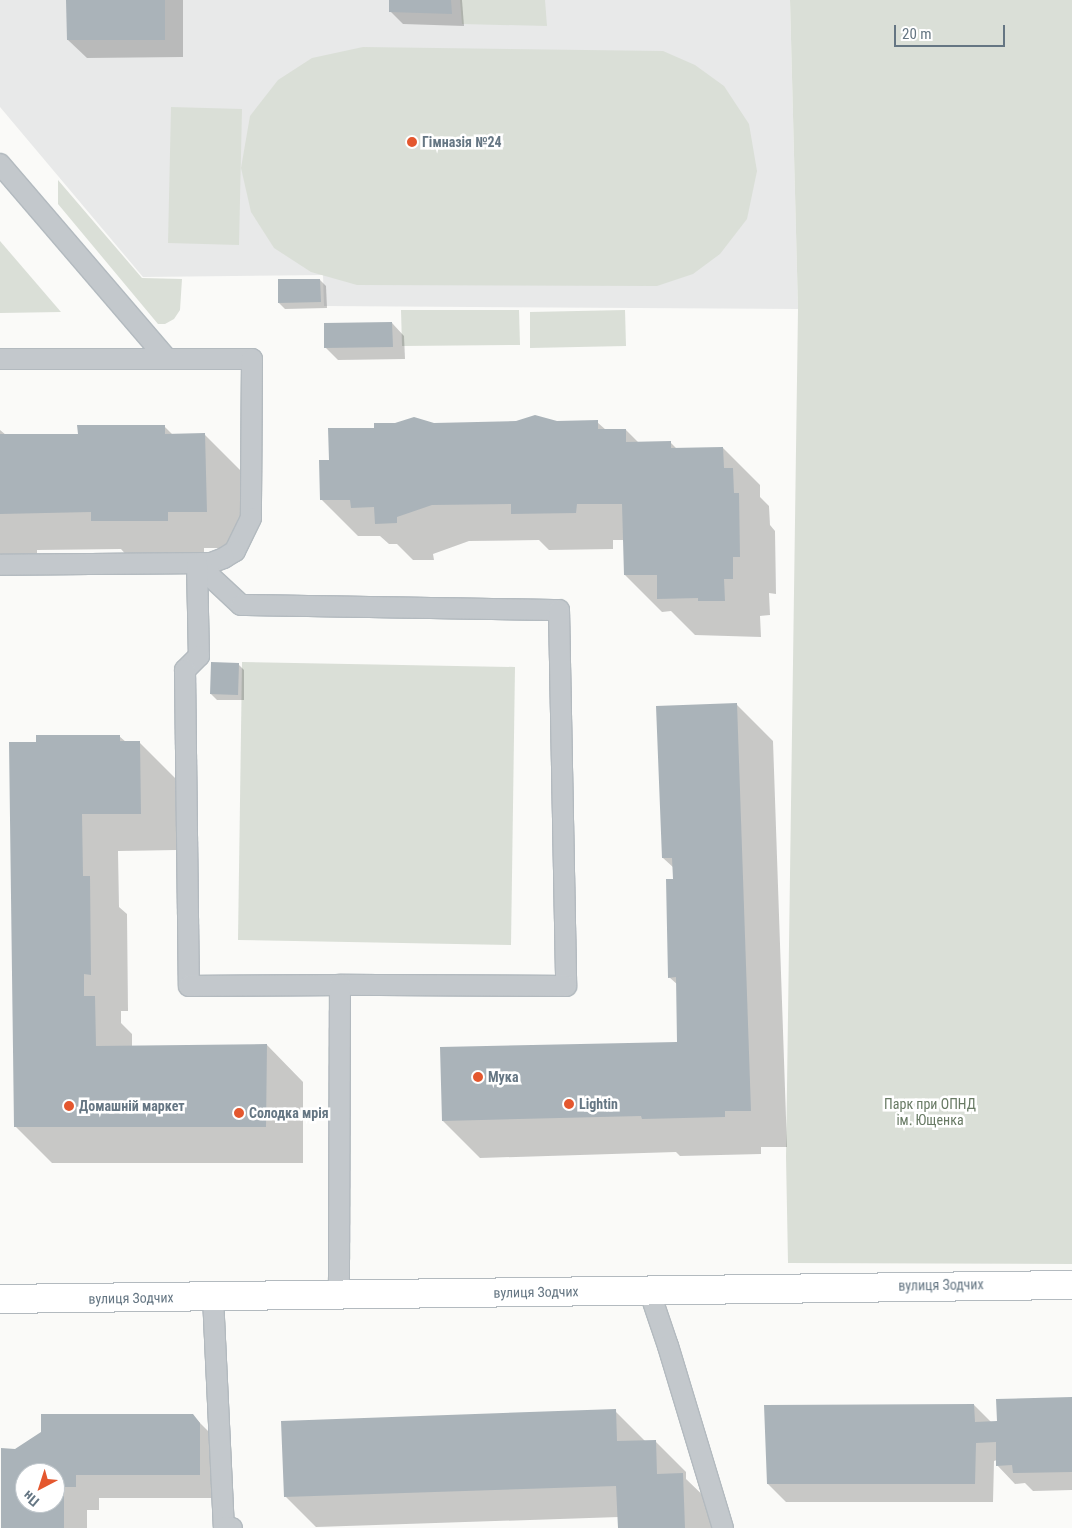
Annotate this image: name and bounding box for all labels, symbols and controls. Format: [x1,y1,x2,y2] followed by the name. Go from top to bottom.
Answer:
[897,15,1008,47] scale bar
[902,25,932,43] text: 20 m
[422,134,502,150] place label: Гімназія №24
[406,136,418,148] marker: Гімназія №24
[488,1069,519,1085] place label: Мука
[472,1071,484,1083] marker: Мука
[579,1096,618,1112] place label: Lightin
[884,1096,976,1128] park label: Парк при ОПНД ім. Ющенка
[79,1098,185,1114] place label: Домашній маркет
[563,1098,575,1110] marker: Lightin
[63,1100,75,1112] marker: Домашній маркет
[249,1105,329,1121] place label: Солодка мрія
[233,1107,245,1119] marker: Солодка мрія
[898,1276,984,1294] street label: вулиця Зодчих
[493,1283,579,1301] street label: вулиця Зодчих
[88,1289,174,1307] street label: вулиця Зодчих
[15,1463,65,1513] north arrow
[20,1488,42,1510] text: Пн

